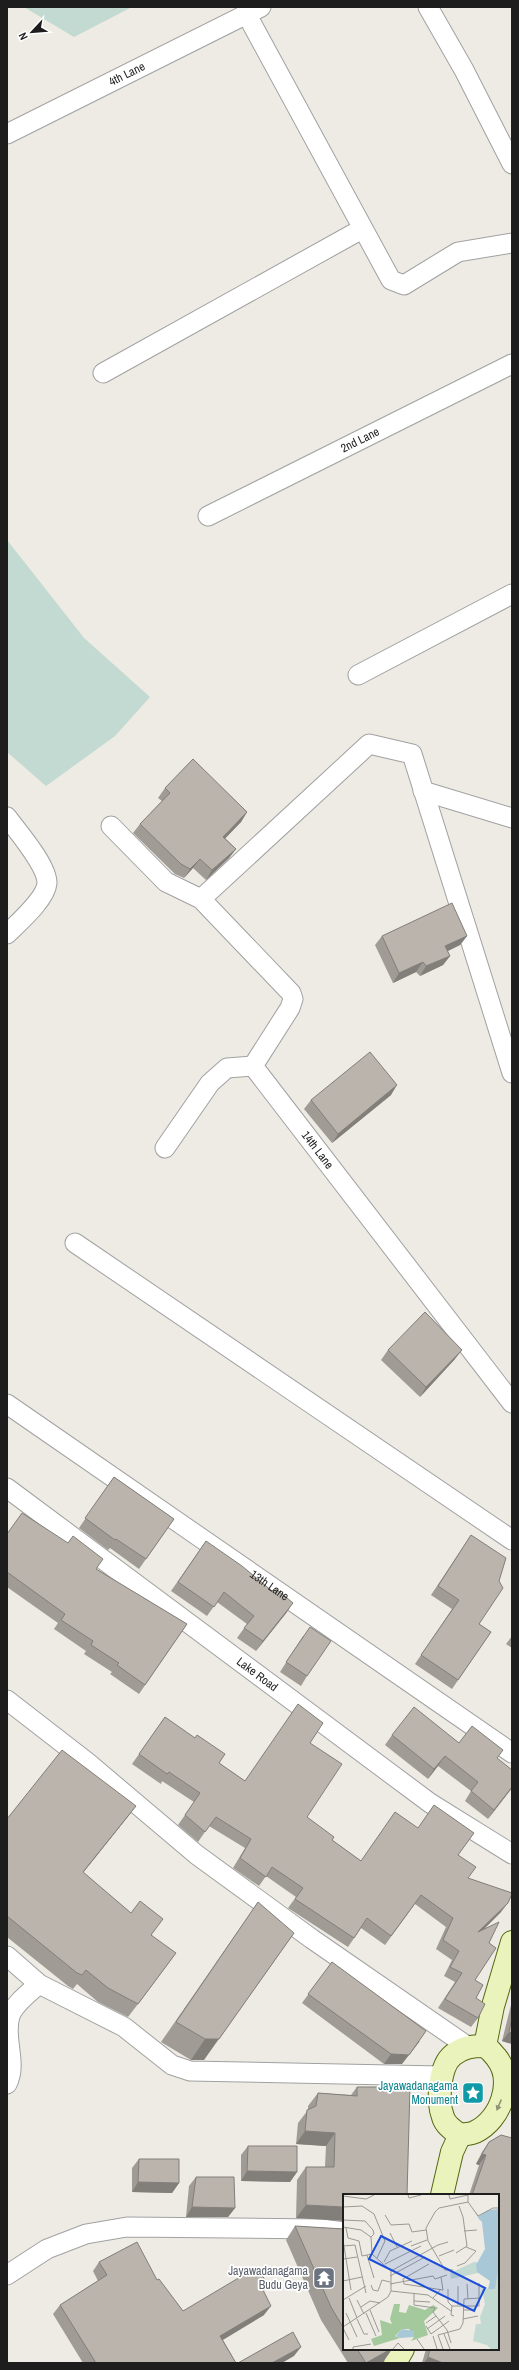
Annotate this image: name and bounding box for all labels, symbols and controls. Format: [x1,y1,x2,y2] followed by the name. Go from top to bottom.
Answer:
[12,12,52,52] north arrow
[15,30,31,42] text: N
[106,58,148,90] street label: 4th Lane
[338,424,382,456] street label: 2nd Lane
[298,1128,337,1172] street label: 14th Lane
[247,1566,292,1604] street label: 13th Lane
[233,1654,281,1695] street label: Lake Road
[378,2078,459,2108] place label: Jayawadanagama Monument
[460,2080,486,2106] place icon: Jayawadanagama Monument
[496,2100,502,2112] one-way arrow
[343,2194,499,2350] inset map
[228,2263,309,2293] place label: Jayawadanagama Budu Geya
[311,2265,337,2291] temple icon: Jayawadanagama Budu Geya

